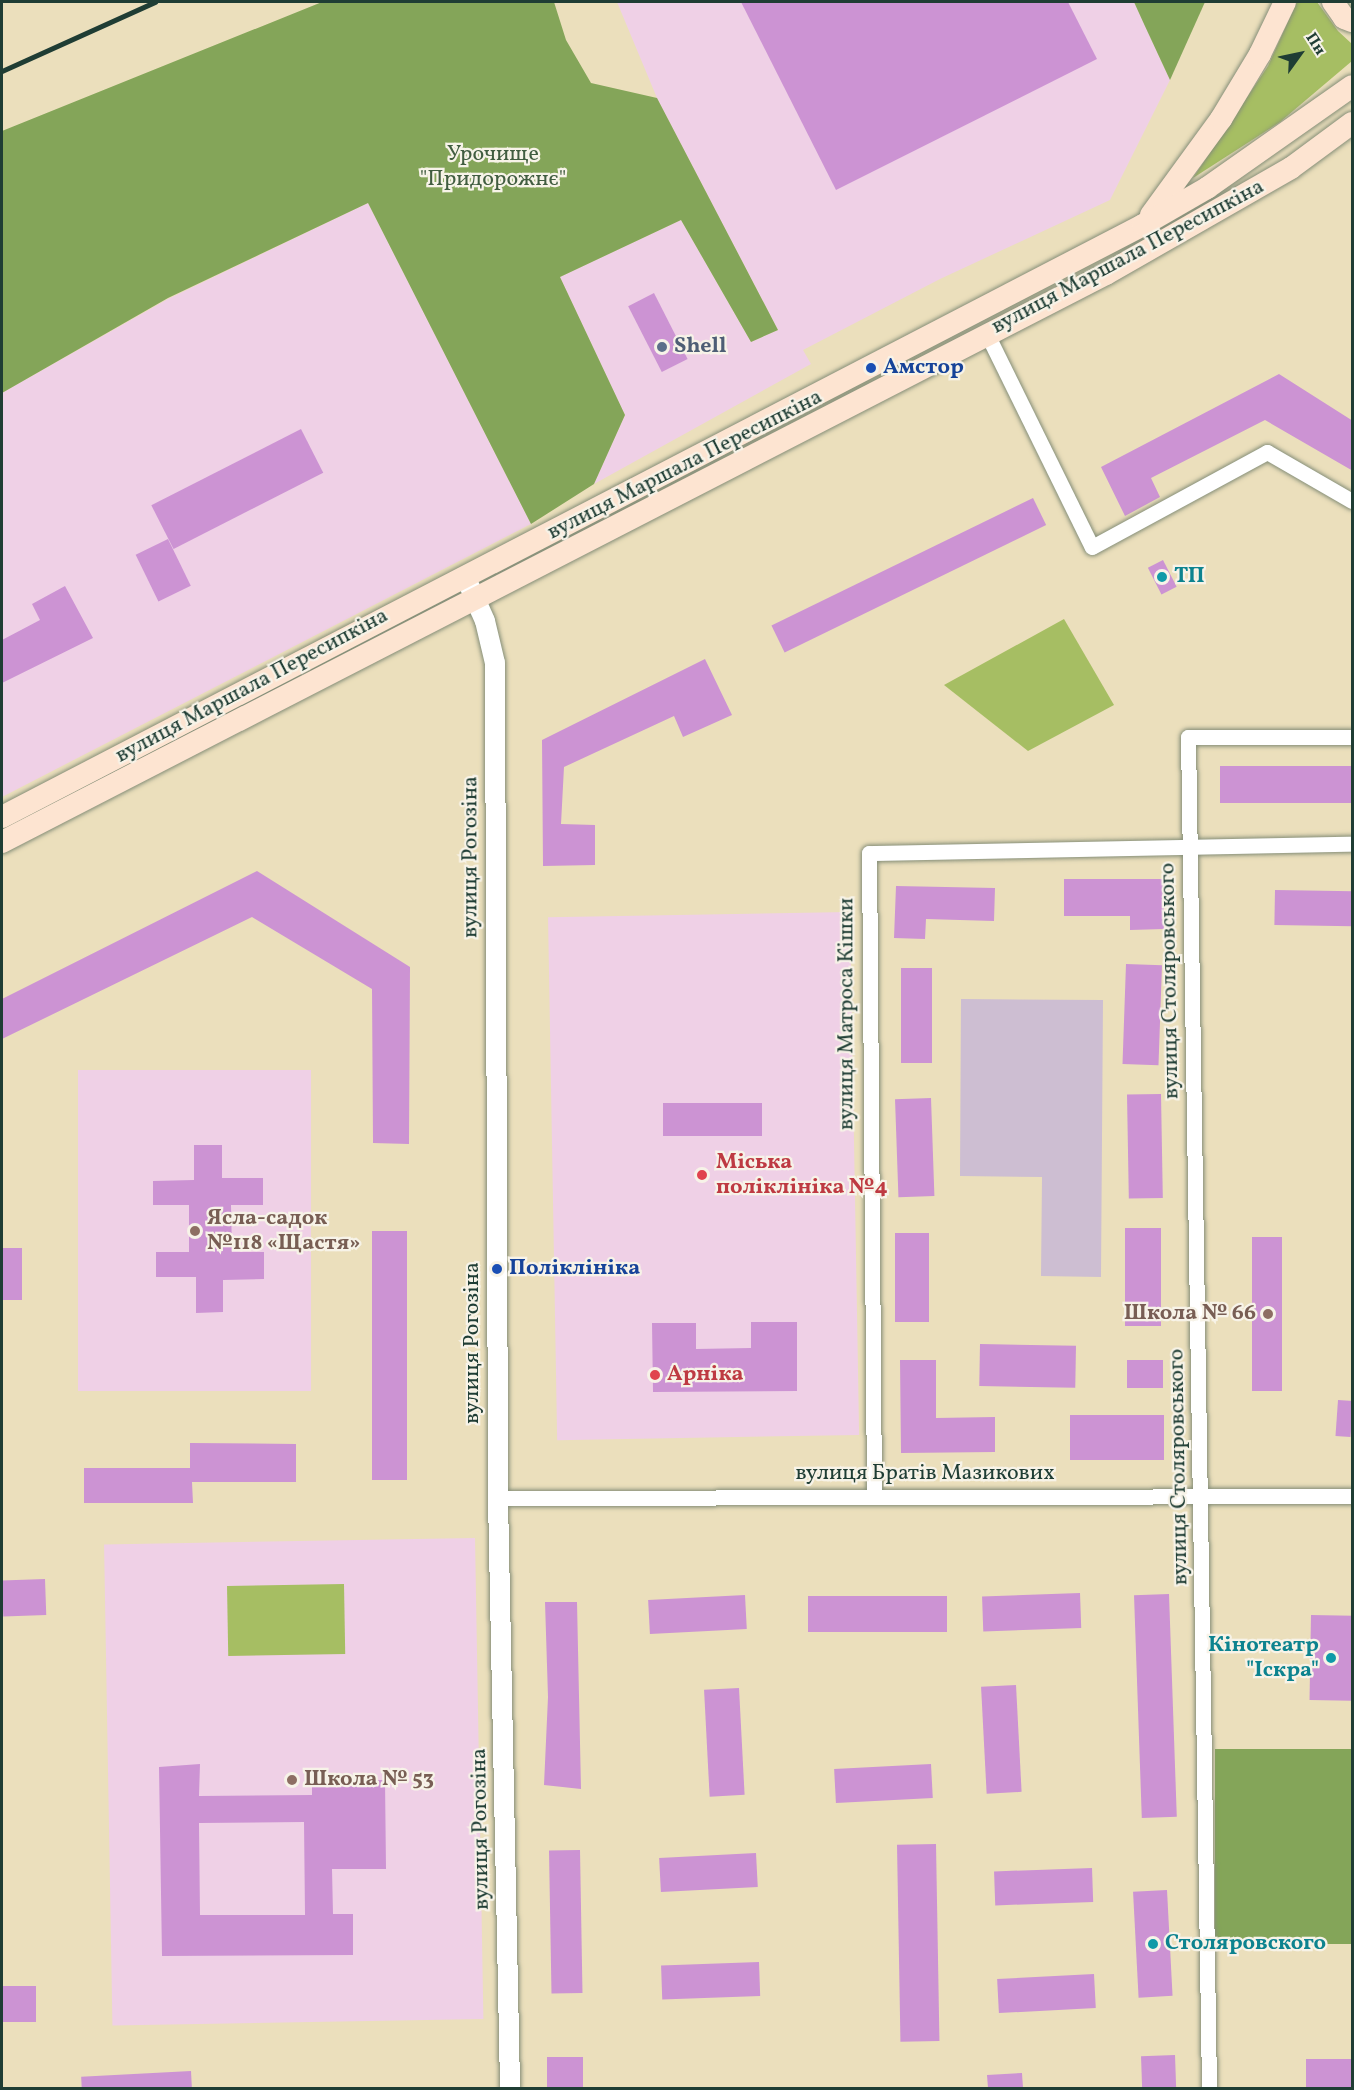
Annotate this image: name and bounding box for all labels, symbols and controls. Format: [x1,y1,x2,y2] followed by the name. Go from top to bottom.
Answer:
[1270,24,1330,84] north arrow
[1300,29,1331,60] text: Пн
[420,141,566,192] park label: Урочище "Придорожнє"
[987,174,1269,340] street label: вулиця Маршала Пересипкіна
[674,334,726,360] place label: Shell
[655,340,669,354] marker: Shell
[883,355,964,381] place label: Амстор
[864,361,878,375] marker: Амстор
[543,384,827,546] street label: вулиця Маршала Пересипкіна
[1174,564,1205,590] place label: ТП
[1155,570,1169,584] marker: ТП
[111,603,393,769] street label: вулиця Маршала Пересипкіна
[458,776,484,938] street label: вулиця Рогозіна
[1155,863,1185,1099] street label: вулиця Столяровського
[834,898,860,1130] street label: вулиця Матроса Кішки
[716,1149,888,1200] place label: Міська поліклініка №4
[693,1166,711,1184] marker: Міська поліклініка №4
[207,1205,361,1256] place label: Ясла-садок №118 «Щастя»
[188,1224,202,1238] marker: Ясла-садок №118 «Щастя»
[509,1256,640,1282] place label: Поліклініка
[460,1262,486,1424] street label: вулиця Рогозіна
[490,1262,504,1276] marker: Поліклініка
[1124,1301,1256,1327] place label: Школа № 66
[1261,1307,1275,1321] marker: Школа № 66
[1164,1349,1194,1585] street label: вулиця Столяровського
[667,1362,744,1388] place label: Арніка
[648,1368,662,1382] marker: Арніка
[795,1461,1055,1487] street label: вулиця Братів Мазикових
[1208,1632,1319,1684] place label: Кінотеатр "Іскра"
[1324,1651,1338,1665] marker: Кінотеатр "Іскра"
[466,1748,496,1910] street label: вулиця Рогозіна
[304,1767,434,1793] place label: Школа № 53
[285,1773,299,1787] marker: Школа № 53
[1165,1931,1326,1957] place label: Столяровского
[1146,1937,1160,1951] marker: Столяровского

